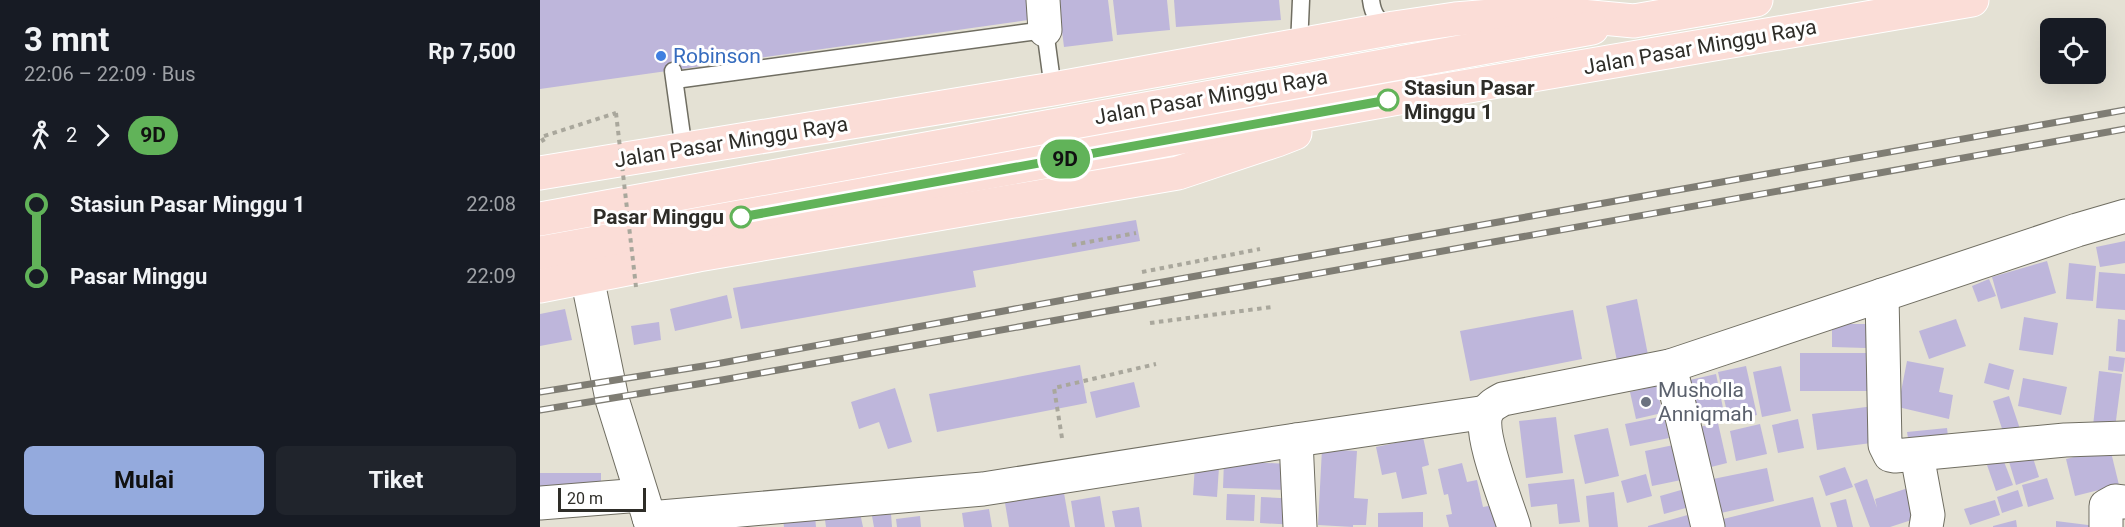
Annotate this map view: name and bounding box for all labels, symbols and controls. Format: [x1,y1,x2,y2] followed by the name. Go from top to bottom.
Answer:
[1582,15,1818,79] street label: Jalan Pasar Minggu Raya
[2040,18,2106,84] map controls
[2040,18,2106,84] button: locate
[24,20,109,59] text: 3 mnt
[428,39,516,64] text: Rp 7,500
[673,44,761,68] place label: Robinson
[654,49,668,63] marker: Robinson
[24,62,196,86] text: 22:06 – 22:09 · Bus
[1093,65,1329,129] street label: Jalan Pasar Minggu Raya
[1404,76,1535,124] place label: Stasiun Pasar Minggu 1
[1377,89,1399,111] marker: Stasiun Pasar Minggu 1
[612,112,850,172] street label: Jalan Pasar Minggu Raya
[24,119,57,152] icon: walk
[86,119,119,152] icon: forward
[66,123,77,147] text: 2
[140,123,166,147] text: 9D
[1038,140,1092,178] line badge: 9D
[1052,147,1078,171] text: 9D
[70,192,305,217] text: Stasiun Pasar Minggu 1
[466,192,516,216] text: 22:08
[593,205,724,229] place label: Pasar Minggu
[730,206,752,228] marker: Pasar Minggu
[70,264,207,289] text: Pasar Minggu
[466,264,516,288] text: 22:09
[1658,378,1753,426] place label: Musholla Anniqmah
[1639,395,1653,409] marker: Musholla Anniqmah
[24,446,264,515] button: Mulai
[276,446,516,515] button: Tiket
[558,485,646,512] scale bar
[567,489,603,508] text: 20 m

